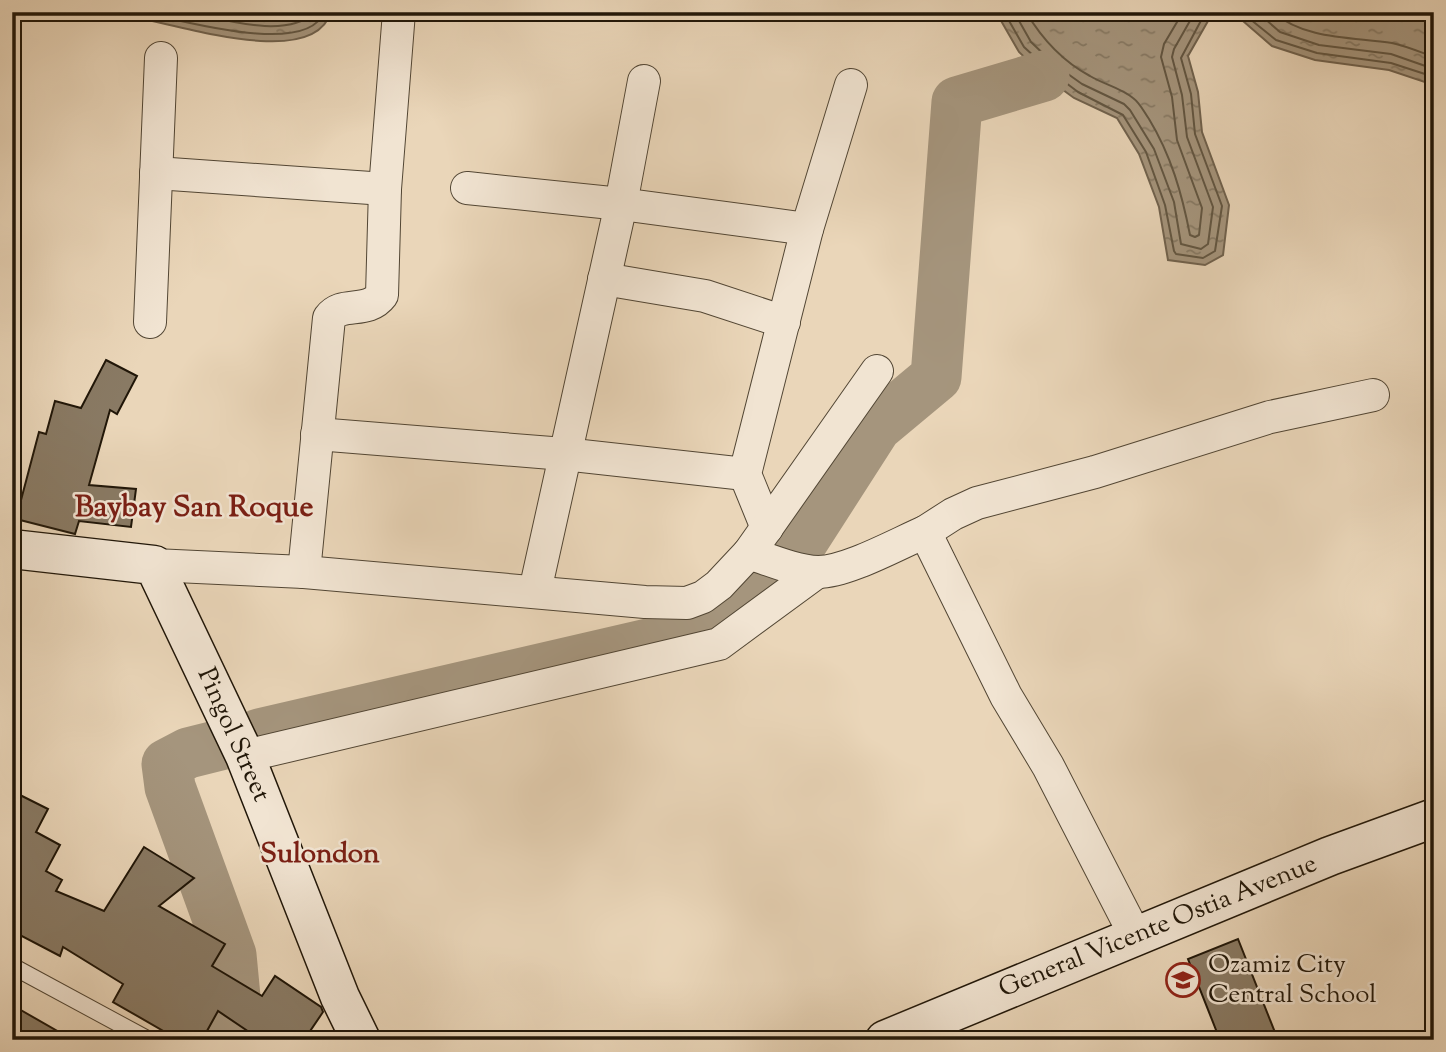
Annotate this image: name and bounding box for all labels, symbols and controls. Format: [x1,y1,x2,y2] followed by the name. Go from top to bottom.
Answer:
[75,487,313,530] district label: Baybay San Roque
[187,662,279,808] street label: Pingol Street
[260,835,380,875] district label: Sulondon
[993,846,1323,1008] street label: General Vicente Ostia Avenue
[1208,947,1377,1014] place label: Ozamiz City Central School
[1164,961,1202,999] school or university icon: Ozamiz City Central School

